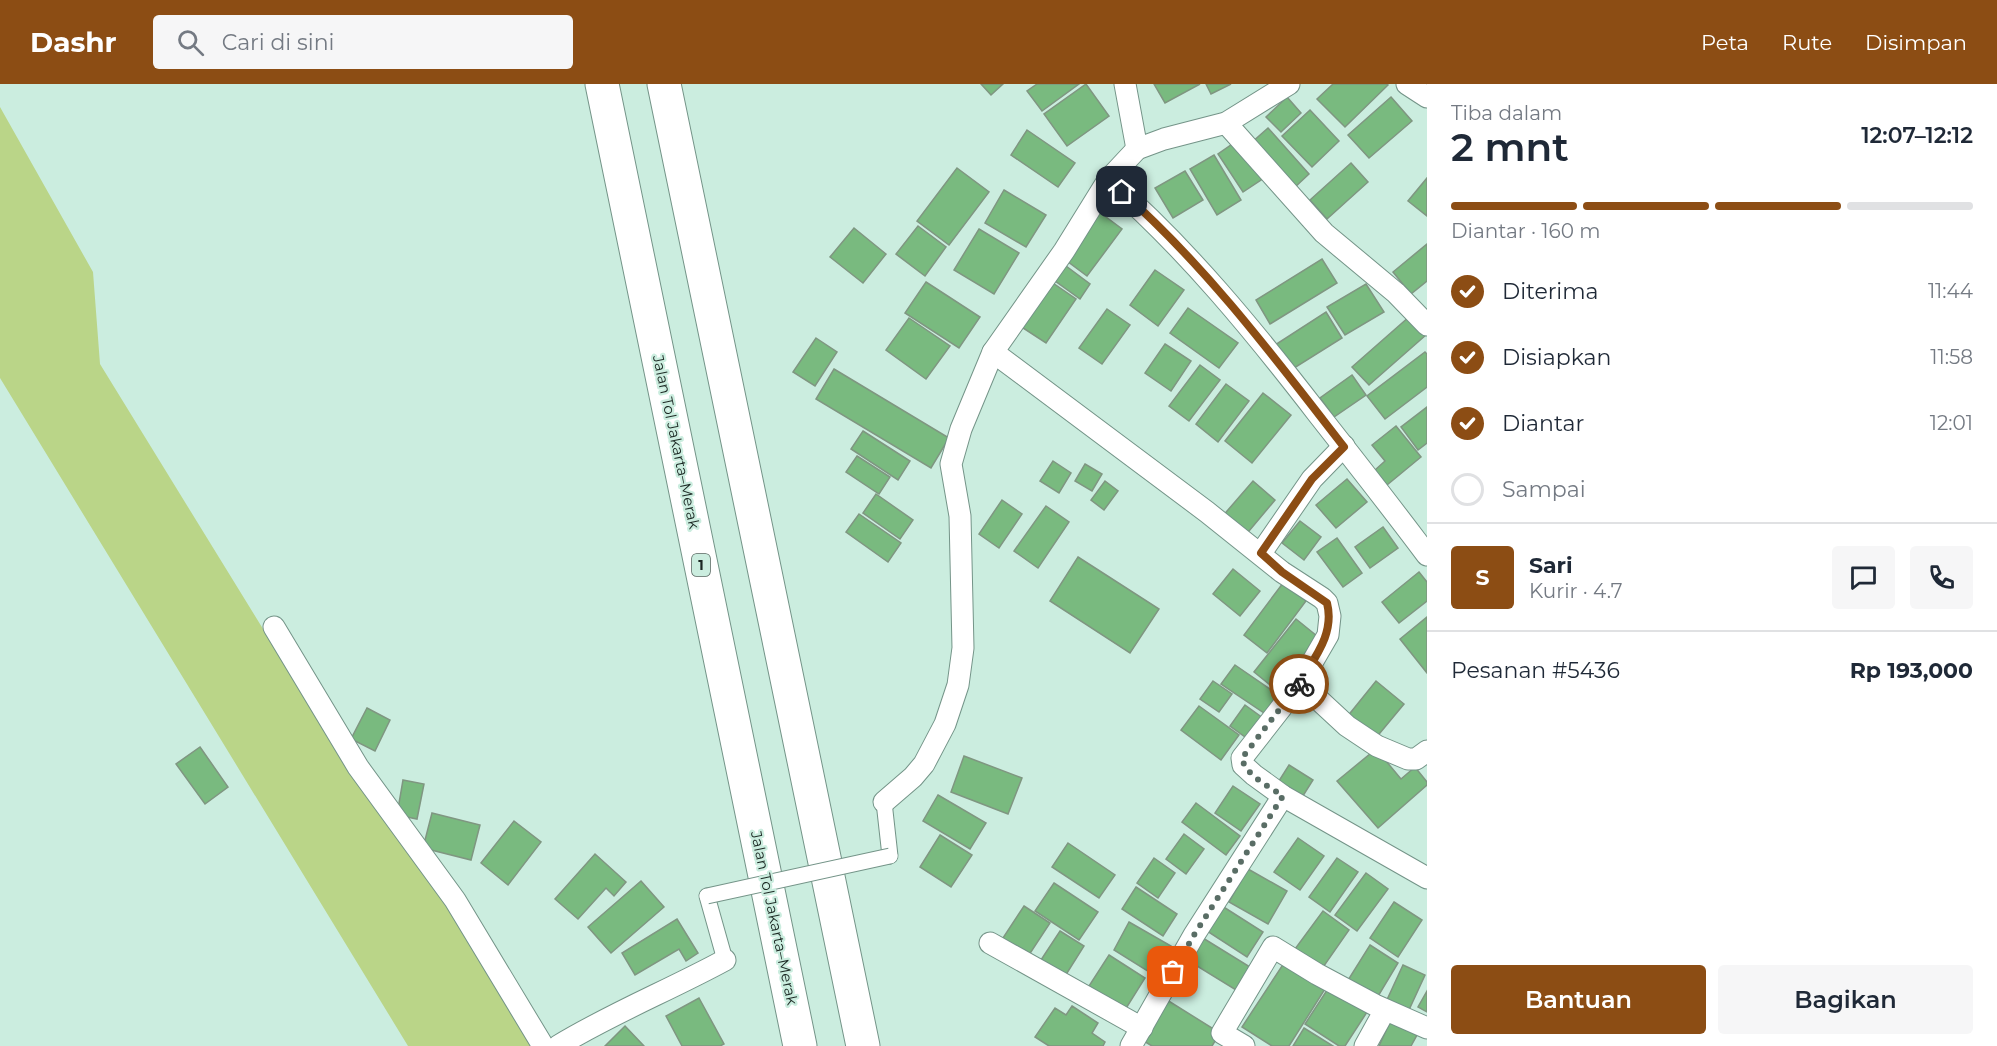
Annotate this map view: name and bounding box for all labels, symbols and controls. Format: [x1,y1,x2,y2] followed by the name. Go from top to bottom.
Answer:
[153,15,573,69] search box
[30,25,117,59] text: Dashr
[174,26,207,59] icon: search
[222,29,335,56] text: Cari di sini
[1701,30,1749,55] text: Peta
[1782,30,1832,55] text: Rute
[1865,30,1967,55] text: Disimpan
[1451,101,1562,125] text: Tiba dalam
[1861,122,1973,149] text: 12:07–12:12
[1451,123,1569,171] text: 2 mnt
[1096,166,1147,217] pin
[1105,175,1138,208] icon: home
[1451,219,1600,243] text: Diantar · 160 m
[1451,275,1484,308] icon: check
[1502,278,1599,305] text: Diterima
[1928,279,1973,303] text: 11:44
[1451,341,1484,374] icon: check
[1502,344,1611,371] text: Disiapkan
[1930,345,1973,369] text: 11:58
[649,352,704,531] street label: Jalan Tol Jakarta–Merak
[1451,407,1484,440] icon: check
[1502,410,1584,437] text: Diantar
[1930,411,1973,435] text: 12:01
[1502,476,1586,503] text: Sampai
[1832,546,1895,609] button: chat
[1910,546,1973,609] button: phone
[1529,552,1573,579] text: Sari
[692,554,710,576] road number: 1
[1475,564,1490,591] text: S
[1529,579,1622,603] text: Kurir · 4.7
[1269,654,1329,714] courier
[1451,657,1620,684] text: Pesanan #5436
[1850,657,1973,684] text: Rp 193,000
[1283,668,1316,701] icon: bike
[747,828,802,1007] street label: Jalan Tol Jakarta–Merak
[1147,946,1198,997] pin
[1156,955,1189,988] icon: bag
[1451,965,1706,1034] button: Bantuan
[1718,965,1973,1034] button: Bagikan

